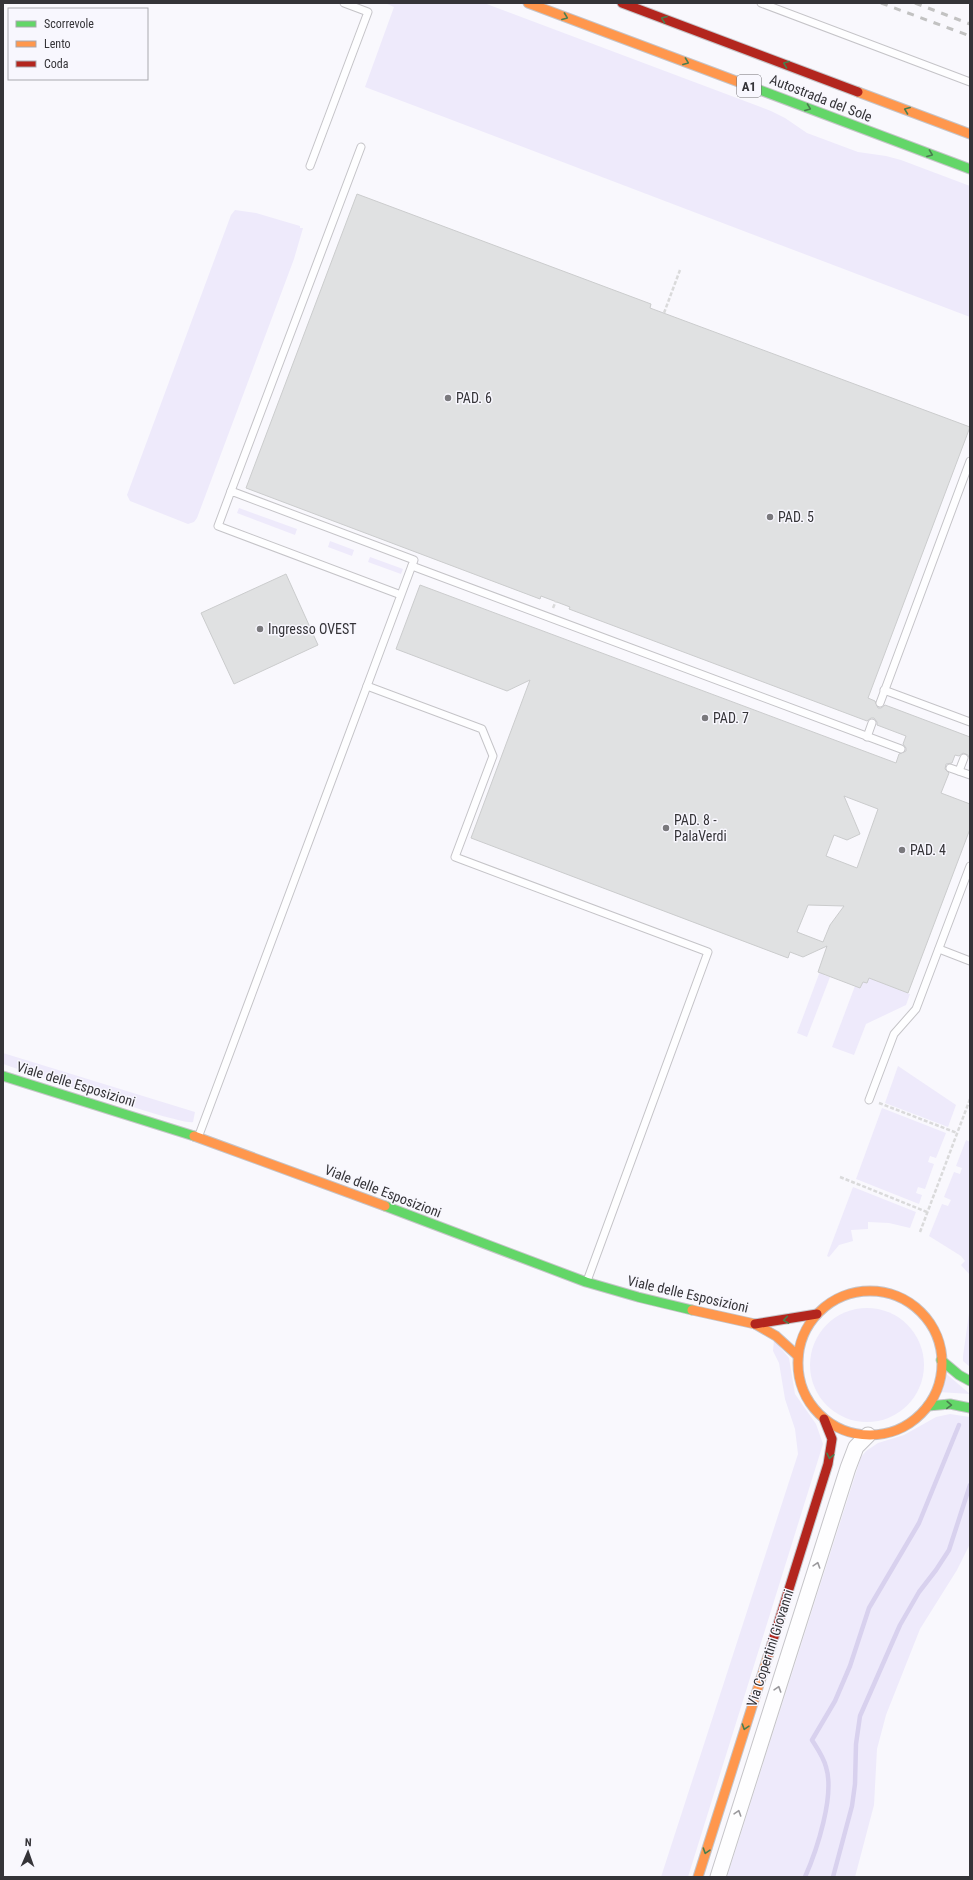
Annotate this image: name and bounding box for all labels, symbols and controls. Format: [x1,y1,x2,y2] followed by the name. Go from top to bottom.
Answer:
[8,8,148,80] legend
[561,12,568,20] one-way arrow
[660,15,667,23] one-way arrow
[44,17,94,31] text: Scorrevole
[44,37,71,51] text: Lento
[44,57,69,71] text: Coda
[683,58,690,66] one-way arrow
[782,61,789,69] one-way arrow
[768,71,875,125] street label: Autostrada del Sole
[737,75,761,97] road number: A1
[804,104,811,112] one-way arrow
[904,106,911,115] one-way arrow
[926,149,933,157] one-way arrow
[456,390,492,406] place label: PAD. 6
[443,393,453,403] marker: PAD. 6
[778,509,814,525] place label: PAD. 5
[765,512,775,522] marker: PAD. 5
[268,621,357,637] place label: Ingresso OVEST
[255,624,265,634] marker: Ingresso OVEST
[713,710,749,726] place label: PAD. 7
[700,713,710,723] marker: PAD. 7
[674,812,727,844] place label: PAD. 8 - PalaVerdi
[661,823,671,833] marker: PAD. 8 - PalaVerdi
[910,842,946,858] place label: PAD. 4
[897,845,907,855] marker: PAD. 4
[15,1058,137,1110] street label: Viale delle Esposizioni
[322,1161,444,1221] street label: Viale delle Esposizioni
[626,1272,750,1316] street label: Viale delle Esposizioni
[783,1315,789,1324] one-way arrow
[946,1401,952,1409] one-way arrow
[826,1453,834,1459] one-way arrow
[812,1562,821,1569] one-way arrow
[743,1587,797,1709] street label: Via Copertini Giovanni
[773,1686,782,1693] one-way arrow
[741,1724,750,1731] one-way arrow
[734,1810,742,1817] one-way arrow
[8,1832,48,1872] north arrow
[25,1836,32,1849] text: N
[702,1847,711,1854] one-way arrow

